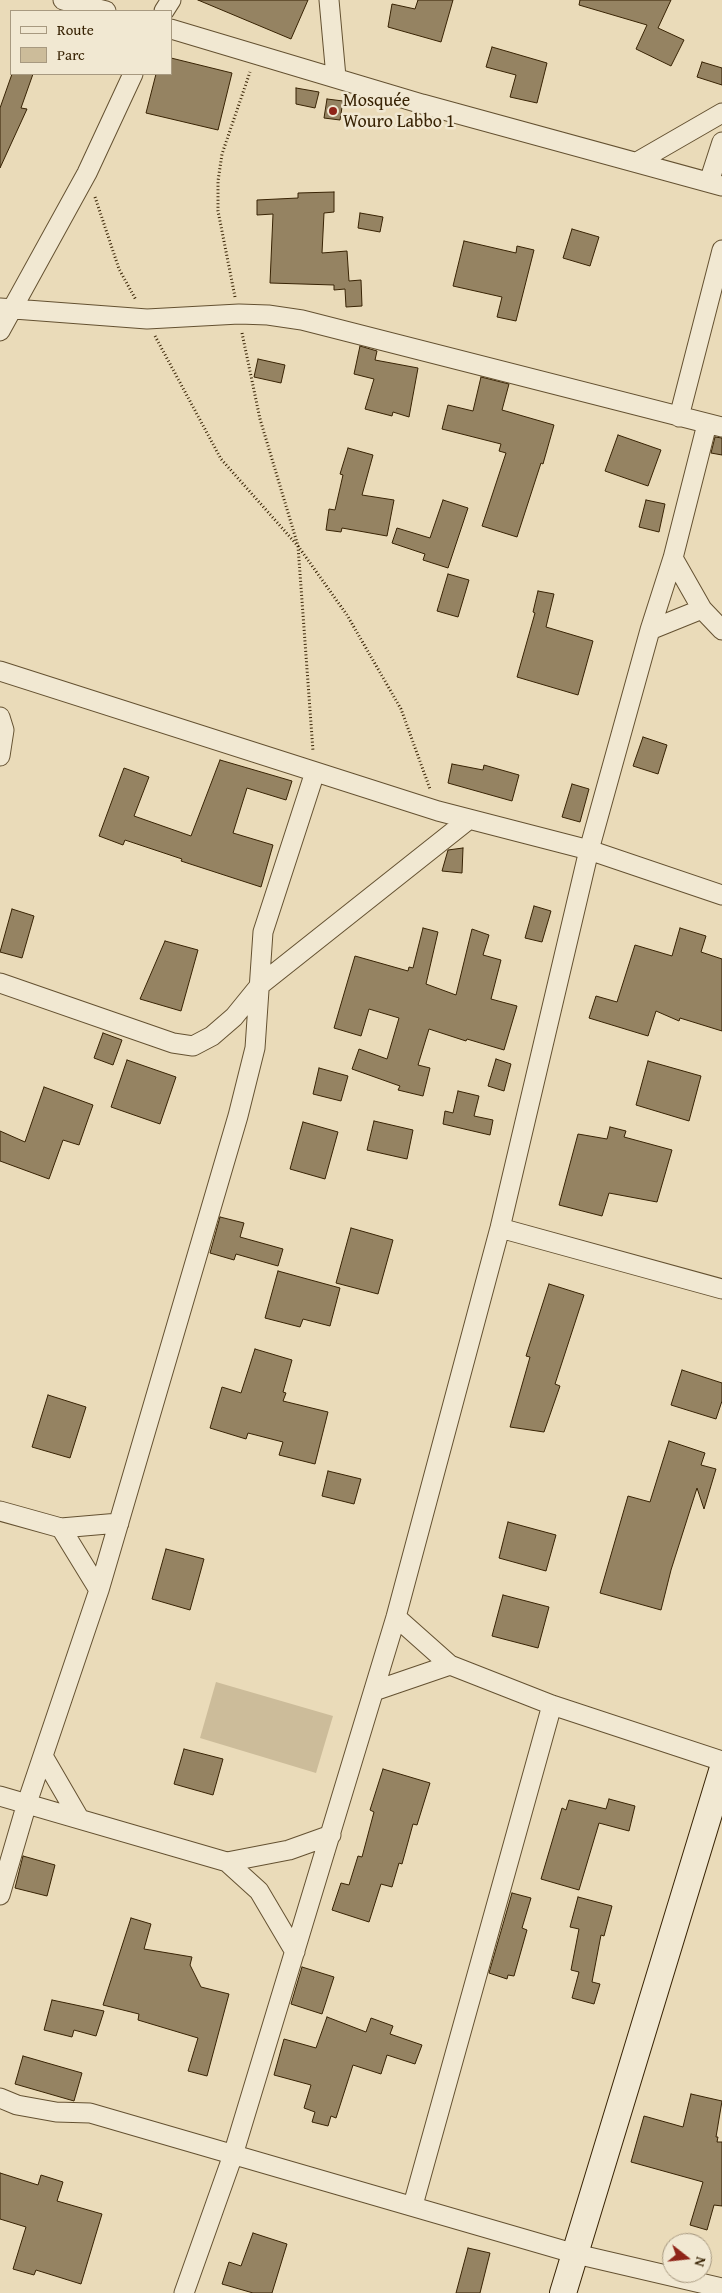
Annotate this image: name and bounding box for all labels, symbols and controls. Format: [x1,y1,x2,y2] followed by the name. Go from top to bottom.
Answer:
[10,10,172,75] legend
[57,19,94,40] text: Route
[57,44,85,65] text: Parc
[343,90,455,132] place label: Mosquée Wouro Labbo 1
[327,105,339,117] marker: Mosquée Wouro Labbo 1
[662,2233,712,2283] north arrow
[690,2255,711,2269] text: N

